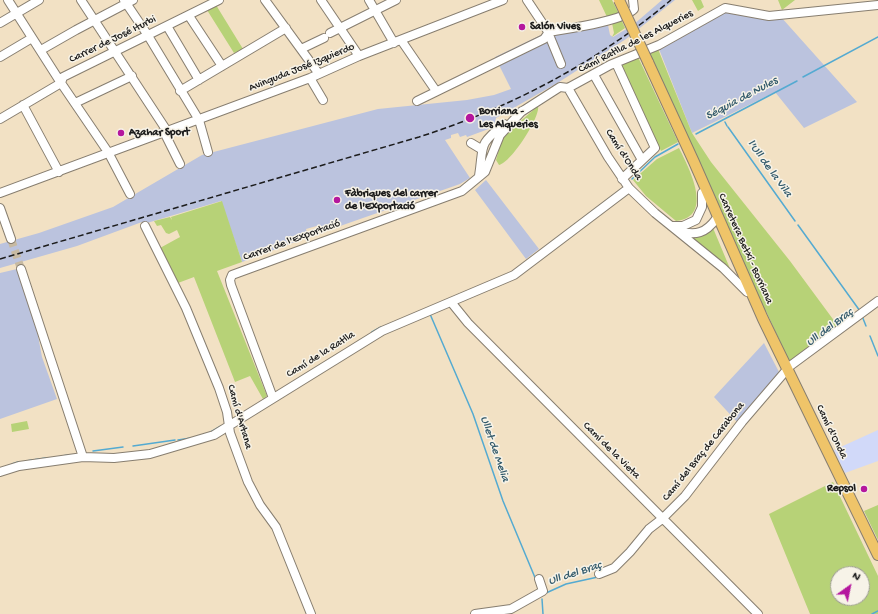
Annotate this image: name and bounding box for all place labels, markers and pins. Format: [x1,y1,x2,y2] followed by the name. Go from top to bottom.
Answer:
[530,20,580,34] place label: Salón Vives
[517,22,527,32] marker: Salón Vives
[479,105,538,131] place label: Borriana - Les Alqueries
[464,112,476,124] marker: Borriana - Les Alqueries
[129,126,190,140] place label: Azahar Sport
[116,128,126,138] marker: Azahar Sport
[345,187,437,213] place label: Fàbriques del carrer de l'Exportació
[332,195,342,205] marker: Fàbriques del carrer de l'Exportació
[827,482,856,496] place label: Repsol
[859,484,869,494] marker: Repsol

